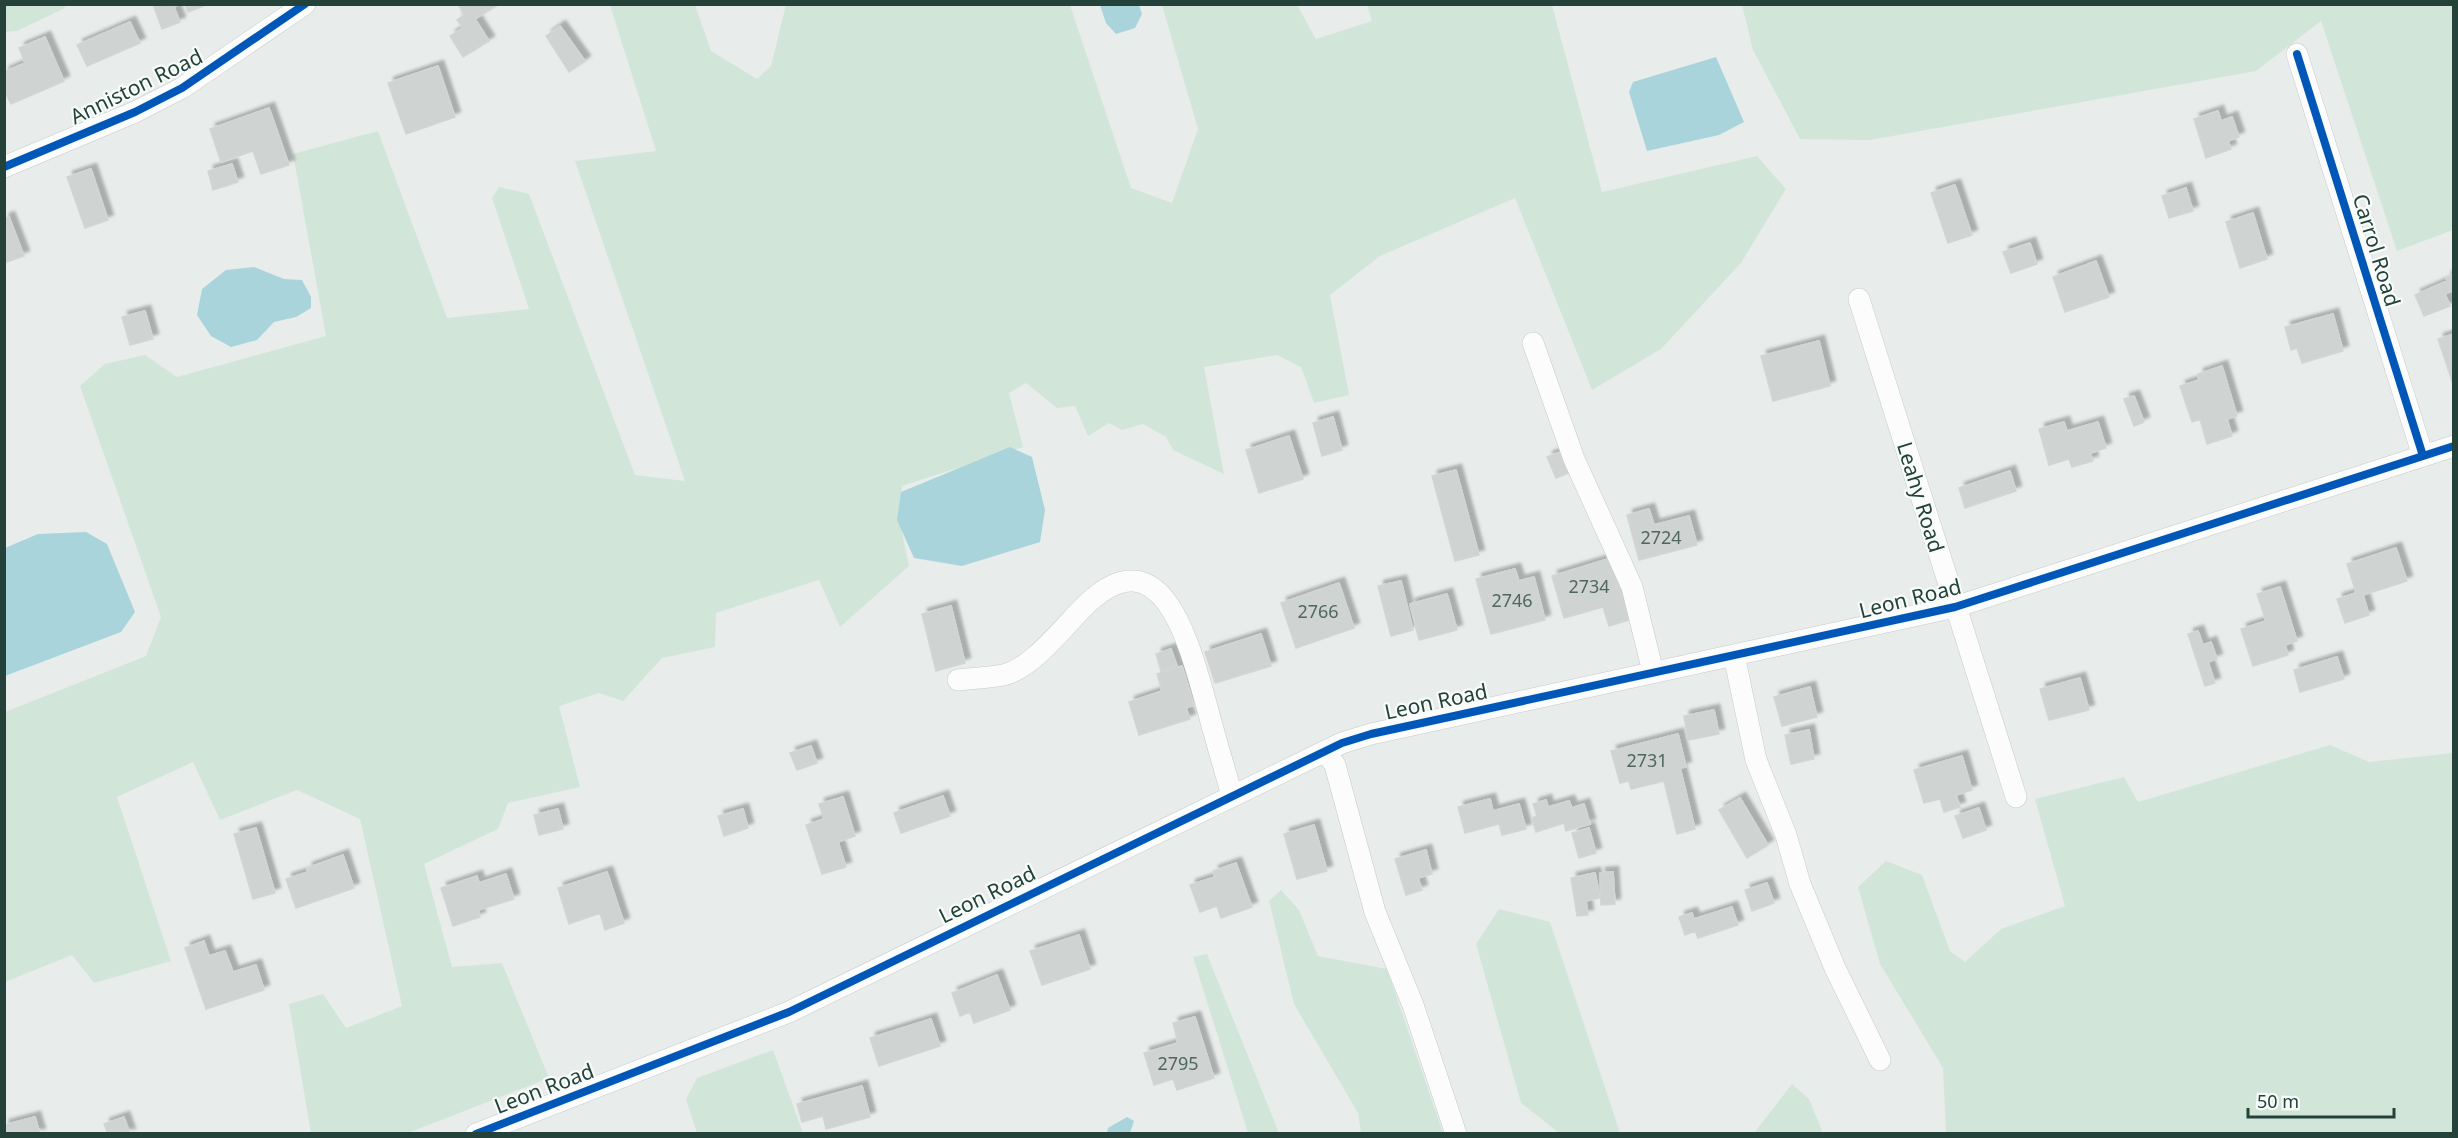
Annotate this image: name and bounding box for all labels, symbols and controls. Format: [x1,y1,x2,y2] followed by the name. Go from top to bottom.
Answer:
[65,42,207,130] street label: Anniston Road
[2347,190,2407,310] street label: Carrol Road
[1891,438,1951,556] street label: Leahy Road
[1640,525,1682,549] house number: 2724
[1856,572,1964,624] street label: Leon Road
[1568,574,1610,598] house number: 2734
[1491,588,1533,612] house number: 2746
[1297,599,1339,623] house number: 2766
[1382,676,1490,726] street label: Leon Road
[1626,748,1668,772] house number: 2731
[934,859,1040,929] street label: Leon Road
[1157,1051,1199,1075] house number: 2795
[490,1056,598,1120] street label: Leon Road
[2248,1081,2394,1119] scale bar
[2257,1089,2299,1113] text: 50 m

